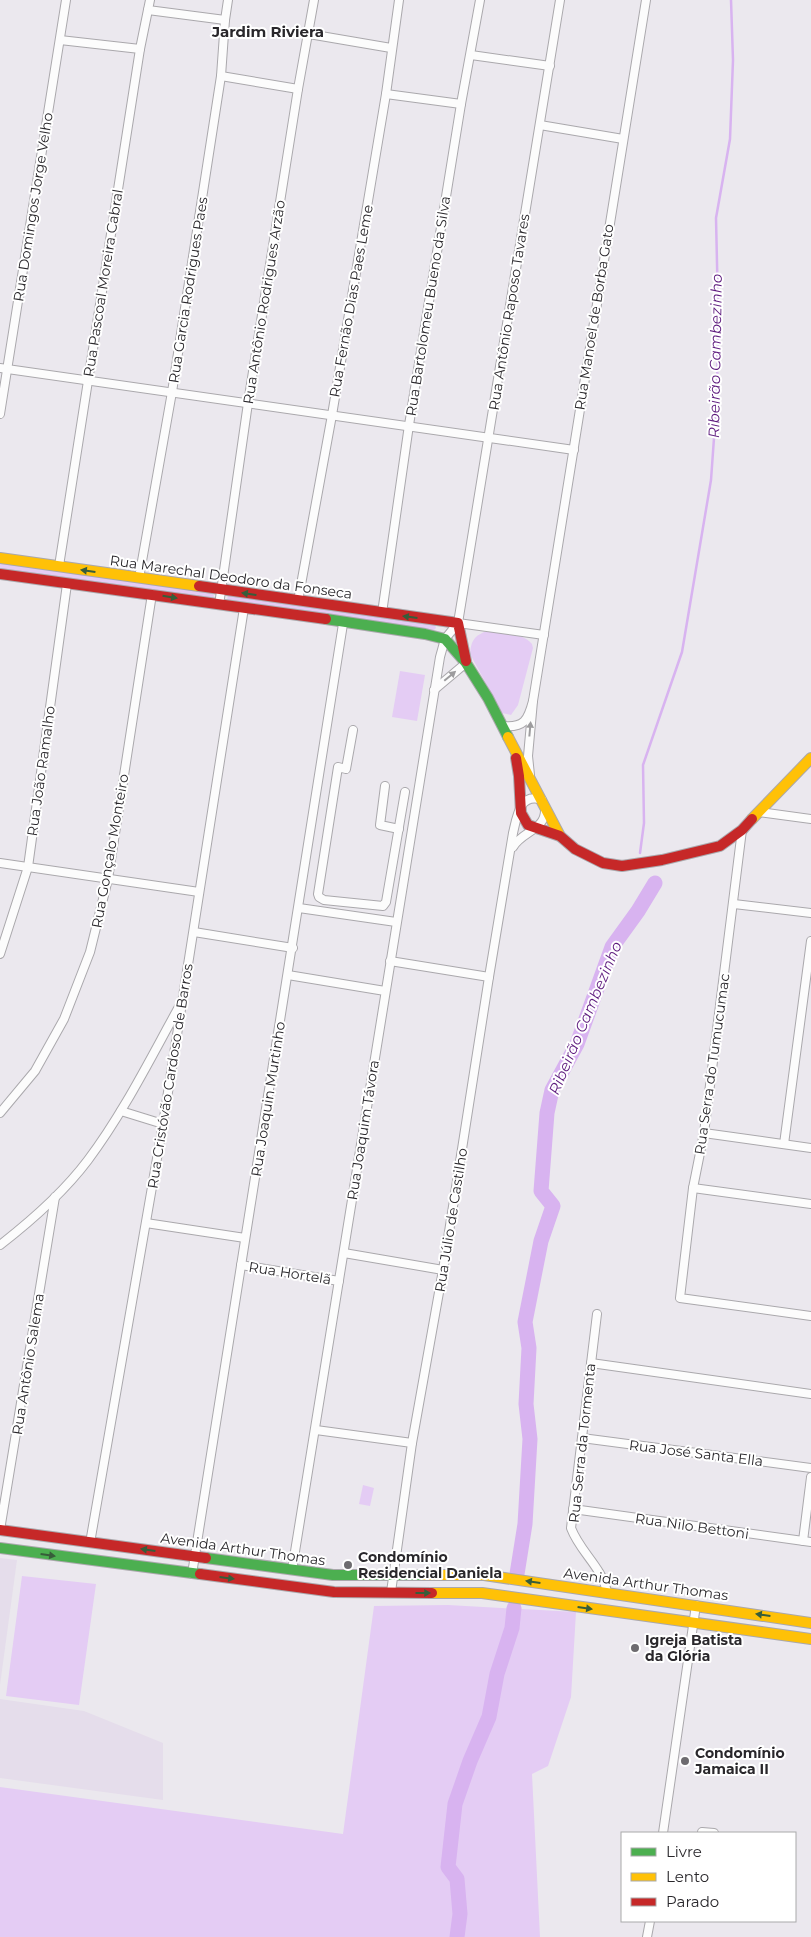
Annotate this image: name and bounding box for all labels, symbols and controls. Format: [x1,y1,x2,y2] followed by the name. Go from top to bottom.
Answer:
[211,22,324,41] district label: Jardim Riviera
[9,111,57,303] street label: Rua Domingos Jorge Velho
[79,188,127,378] street label: Rua Pascoal Moreira Cabral
[164,195,212,384] street label: Rua Garcia Rodrigues Paes
[402,195,454,417] street label: Rua Bartolomeu Bueno da Silva
[239,198,289,405] street label: Rua Antônio Rodrigues Arzão
[325,203,377,399] street label: Rua Fernão Dias Paes Leme
[485,212,533,412] street label: Rua Antônio Raposo Tavares
[570,222,618,411] street label: Rua Manoel de Borba Gato
[704,274,726,438] water label: Ribeirão Cambezinho
[109,551,353,603] street label: Rua Marechal Deodoro da Fonseca
[80,566,96,574] one-way arrow
[241,590,257,598] one-way arrow
[162,593,178,601] one-way arrow
[402,613,418,621] one-way arrow
[444,671,456,682] one-way arrow
[23,704,59,837] street label: Rua João Ramalho
[526,721,534,737] one-way arrow
[88,772,132,930] street label: Rua Gonçalo Monteiro
[544,939,626,1097] water label: Ribeirão Cambezinho
[143,962,197,1190] street label: Rua Cristóvão Cardoso de Barros
[690,972,734,1156] street label: Rua Serra do Tumucumac
[247,1020,289,1178] street label: Rua Joaquin Murtinho
[343,1059,383,1201] street label: Rua Joaquim Távora
[431,1146,471,1293] street label: Rua Júlio de Castilho
[247,1258,333,1288] street label: Rua Hortelã
[8,1292,48,1436] street label: Rua Antônio Salema
[565,1362,599,1524] street label: Rua Serra da Tormenta
[628,1436,764,1470] street label: Rua José Santa Ella
[634,1509,750,1543] street label: Rua Nilo Bettoni
[160,1529,327,1569] street label: Avenida Arthur Thomas
[140,1546,156,1554] one-way arrow
[358,1548,502,1582] place label: Condomínio Residencial Daniela
[41,1551,57,1559] one-way arrow
[342,1559,354,1571] marker: Condomínio Residencial Daniela
[563,1564,730,1604] street label: Avenida Arthur Thomas
[219,1574,235,1582] one-way arrow
[524,1578,540,1586] one-way arrow
[416,1589,432,1597] one-way arrow
[577,1604,593,1612] one-way arrow
[754,1611,770,1619] one-way arrow
[645,1631,743,1665] place label: Igreja Batista da Glória
[629,1642,641,1654] marker: Igreja Batista da Glória
[694,1744,785,1778] place label: Condomínio Jamaica II
[679,1755,691,1767] marker: Condomínio Jamaica II
[621,1832,796,1922] legend
[666,1842,702,1861] text: Livre
[666,1867,709,1886] text: Lento
[666,1892,719,1911] text: Parado

